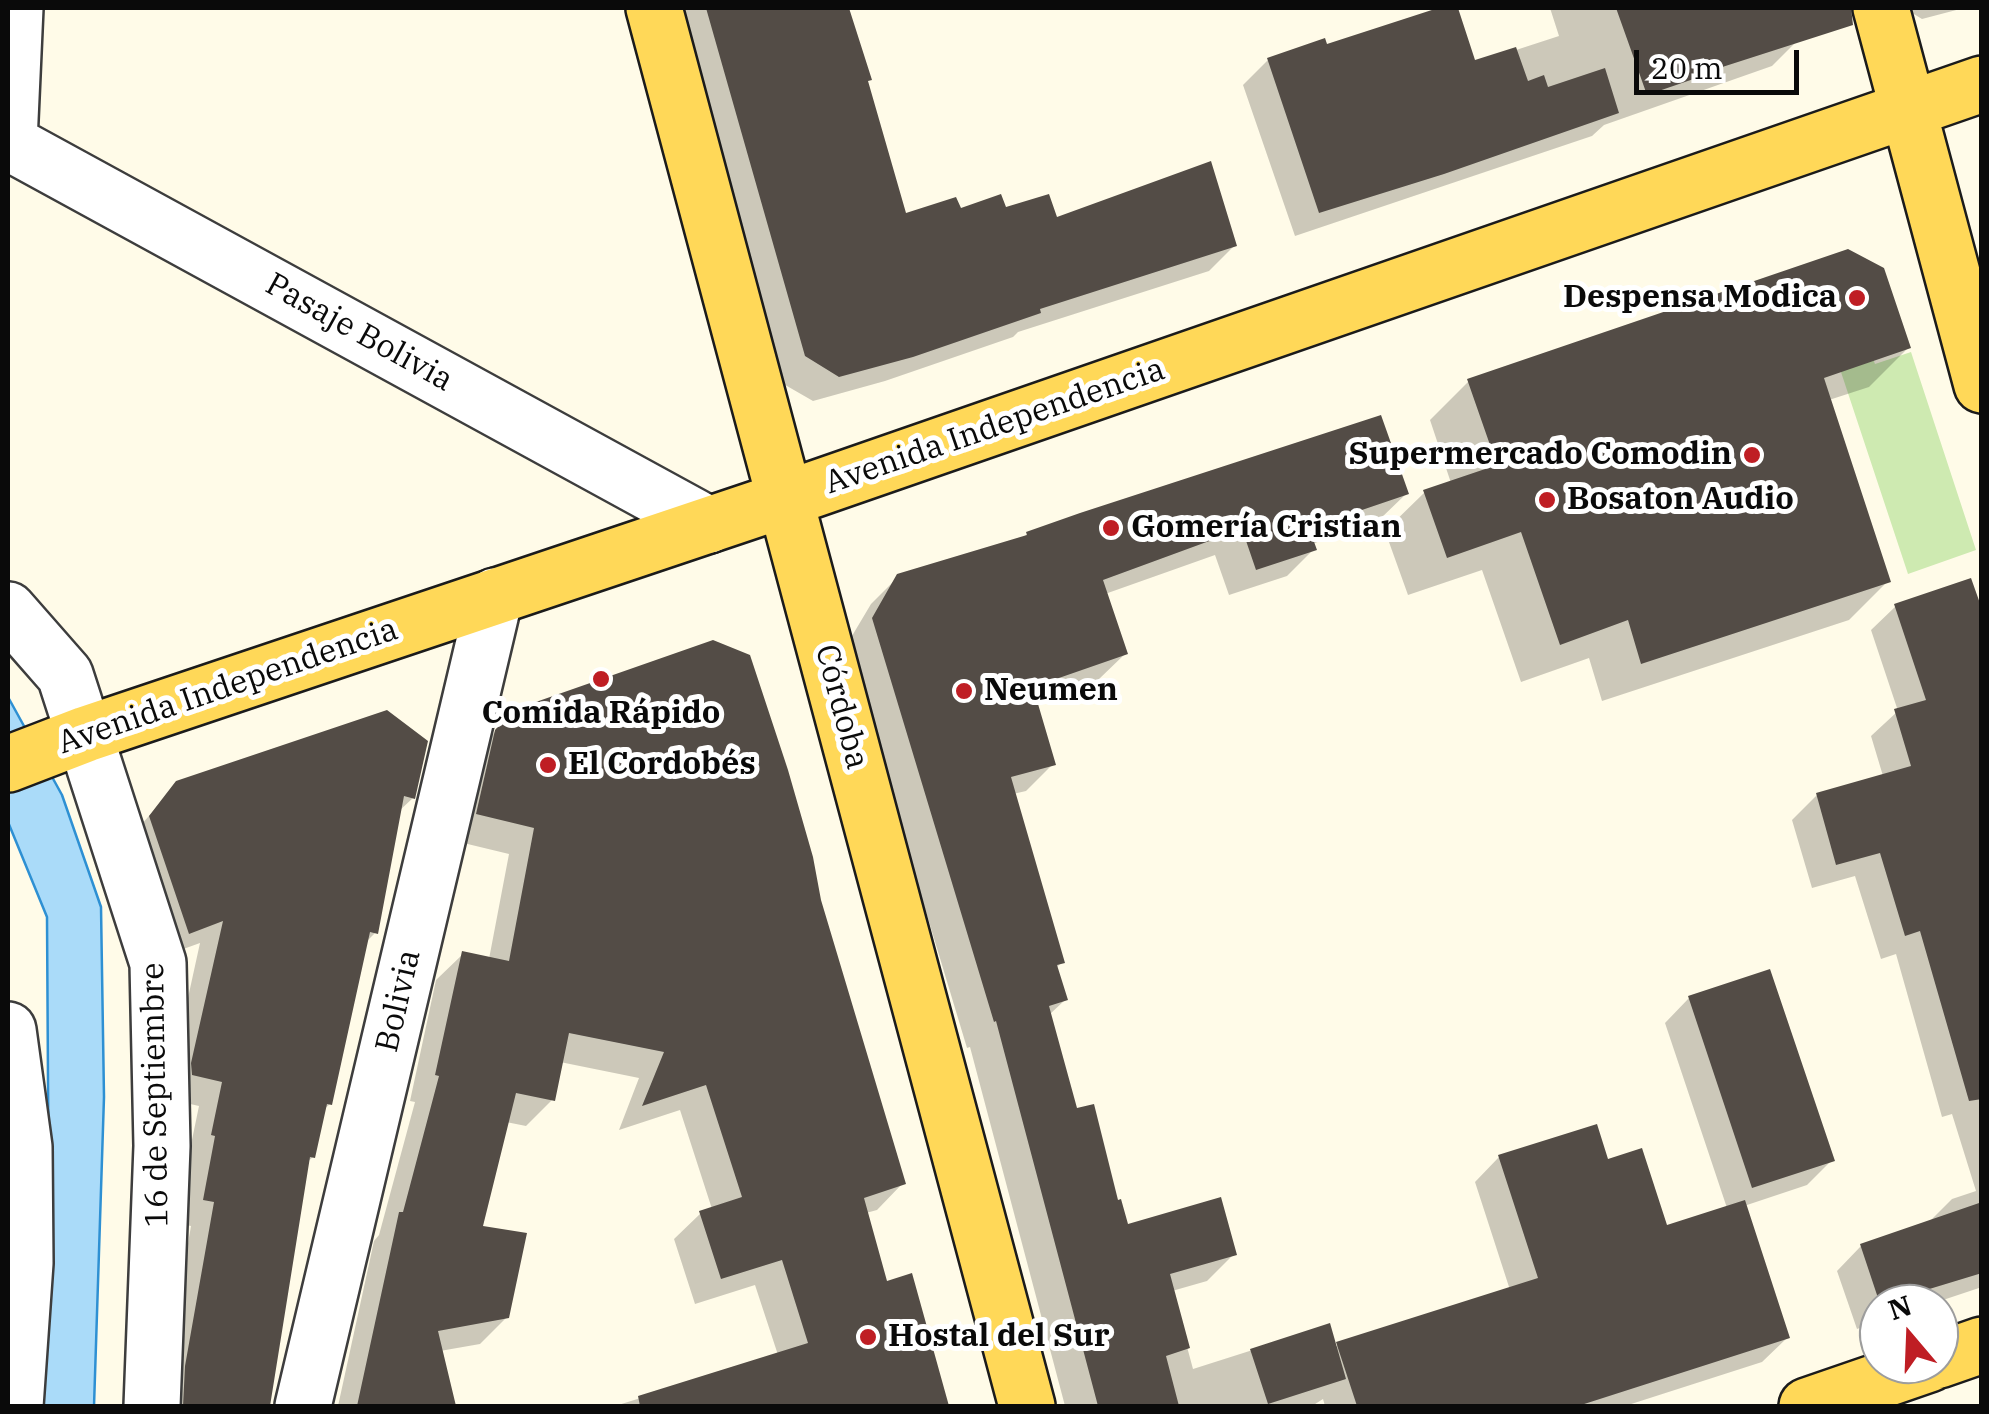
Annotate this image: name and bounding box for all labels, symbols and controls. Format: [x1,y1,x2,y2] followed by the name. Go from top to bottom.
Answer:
[1639,30,1804,92] scale bar
[1651,48,1723,87] text: 20 m
[259,266,459,400] street label: Pasaje Bolivia
[1563,279,1837,317] place label: Despensa Modica
[1846,287,1868,309] marker: Despensa Modica
[820,351,1170,503] street label: Avenida Independencia
[1349,436,1732,474] place label: Supermercado Comodin
[1741,444,1763,466] marker: Supermercado Comodin
[1567,481,1794,519] place label: Bosaton Audio
[1536,489,1558,511] marker: Bosaton Audio
[1131,509,1402,547] place label: Gomería Cristian
[1100,517,1122,539] marker: Gomería Cristian
[53,611,403,763] street label: Avenida Independencia
[806,641,876,773] street label: Córdoba
[590,668,612,690] marker: Comida Rápido
[984,672,1118,710] place label: Neumen
[953,680,975,702] marker: Neumen
[482,695,720,733] place label: Comida Rápido
[568,746,756,784] place label: El Cordobés
[537,754,559,776] marker: El Cordobés
[369,946,429,1056] street label: Bolivia
[134,962,178,1228] street label: 16 de Septiembre
[1859,1284,1959,1384] north arrow
[1883,1286,1916,1328] text: N
[888,1318,1110,1356] place label: Hostal del Sur
[857,1326,879,1348] marker: Hostal del Sur

